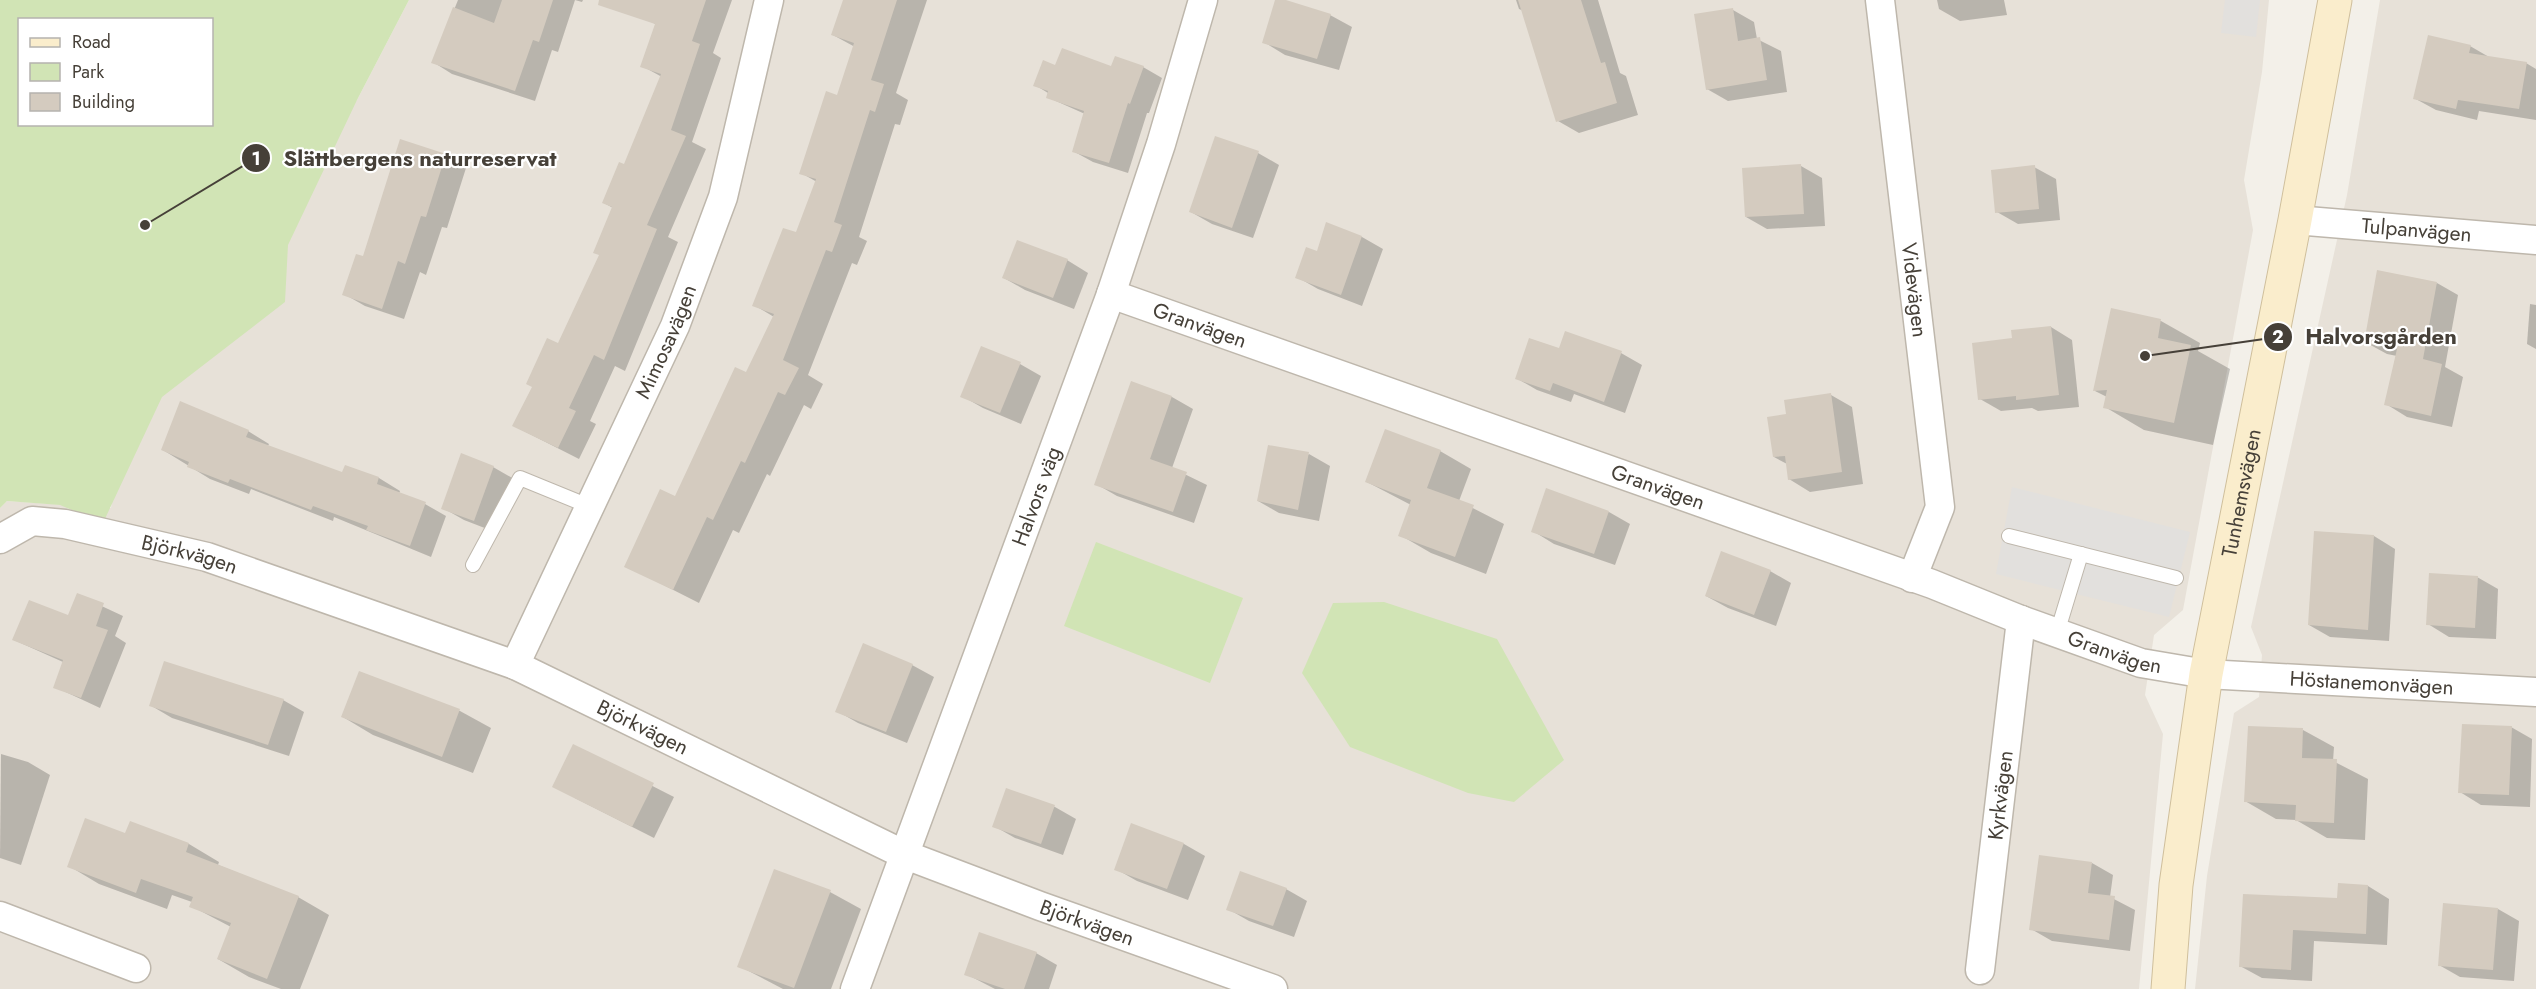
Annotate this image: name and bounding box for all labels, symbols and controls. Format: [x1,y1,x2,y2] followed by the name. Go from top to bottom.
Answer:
[18,18,213,126] legend
[72,29,111,55] text: Road
[72,59,104,85] text: Park
[72,89,135,115] text: Building
[241,138,569,178] callout: Slättbergens naturreservat
[283,142,557,174] text: Slättbergens naturreservat
[251,146,261,172] text: 1
[2360,211,2473,250] street label: Tulpanvägen
[1894,241,1935,339] street label: Videvägen
[628,280,704,404] street label: Mimosavägen
[1149,295,1251,356] street label: Granvägen
[2263,317,2469,357] callout: Halvorsgården
[2305,320,2457,352] text: Halvorsgården
[2272,324,2284,350] text: 2
[2214,426,2269,560] street label: Tunhemsvägen
[1004,442,1068,550] street label: Halvors väg
[1607,457,1709,518] street label: Granvägen
[138,527,242,582] street label: Björkvägen
[2063,623,2164,681] street label: Granvägen
[2289,664,2454,702] street label: Höstanemonvägen
[592,692,693,762] street label: Björkvägen
[1980,749,2021,842] street label: Kyrkvägen
[1036,892,1138,953] street label: Björkvägen

